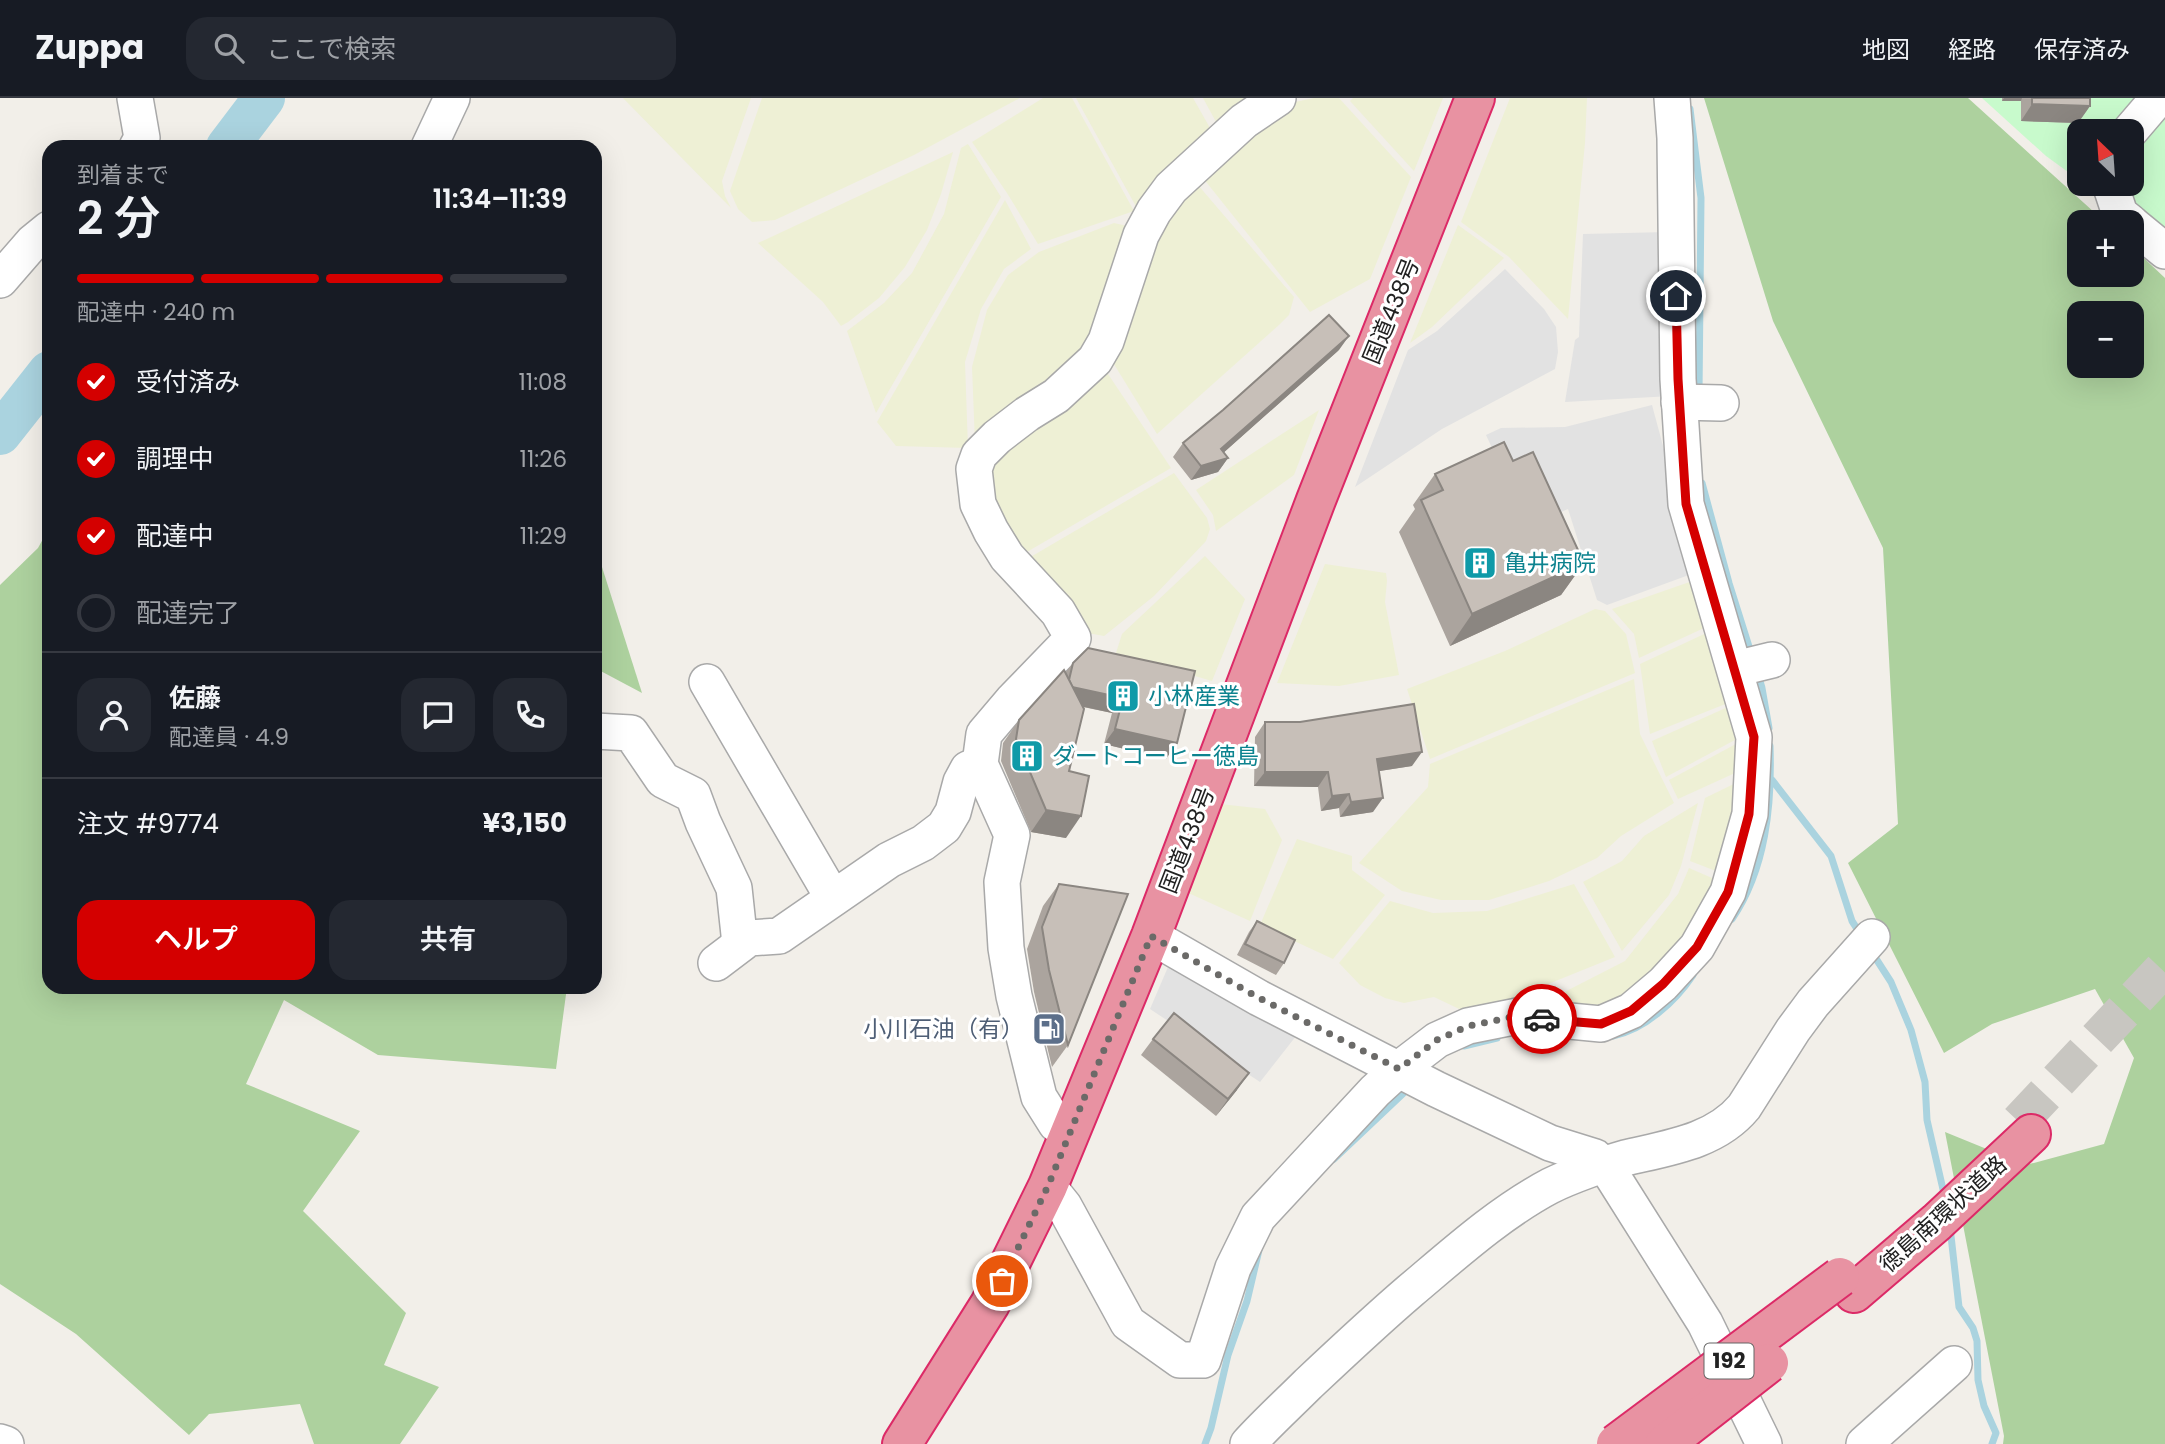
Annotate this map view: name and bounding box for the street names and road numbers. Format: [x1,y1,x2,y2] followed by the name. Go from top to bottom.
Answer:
[1355,253,1427,369] street label: 国道438号
[1152,782,1222,898] street label: 国道438号
[1872,1148,2014,1280] street label: 徳島南環状道路
[1704,1344,1754,1378] road number: 192

